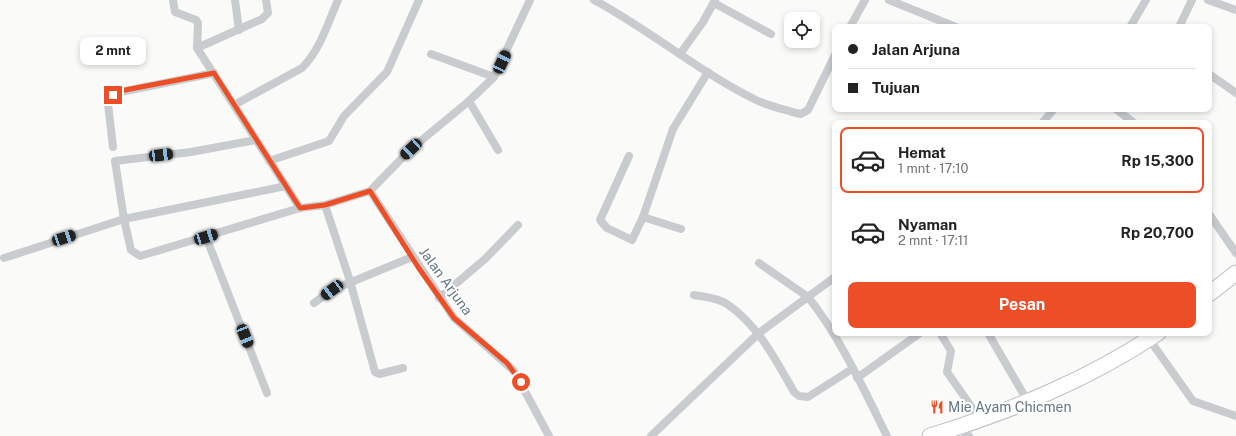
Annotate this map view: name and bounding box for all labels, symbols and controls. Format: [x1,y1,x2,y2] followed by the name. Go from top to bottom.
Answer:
[784,12,820,48] map controls
[784,12,820,48] button: locate
[80,37,146,65] callout: 2 mnt
[872,41,960,58] text: Jalan Arjuna
[95,43,131,58] text: 2 mnt
[491,49,513,75] car
[872,79,920,96] text: Tujuan
[104,86,122,104] route end
[398,136,424,162] car
[850,142,886,178] icon: car
[898,144,946,161] text: Hemat
[148,148,174,162] car
[1121,152,1194,169] text: Rp 15,300
[898,161,968,176] text: 1 mnt · 17:10
[850,214,886,250] icon: car
[898,216,957,233] text: Nyaman
[1121,224,1194,241] text: Rp 20,700
[193,228,219,246] car
[51,229,77,247] car
[898,233,968,248] text: 2 mnt · 17:11
[416,244,476,318] street label: Jalan Arjuna
[319,278,345,302] car
[848,282,1196,328] button: Pesan
[235,323,255,349] car
[512,373,530,391] route start
[929,399,945,415] restaurant icon: Mie Ayam Chicmen
[948,399,1072,415] place label: Mie Ayam Chicmen

